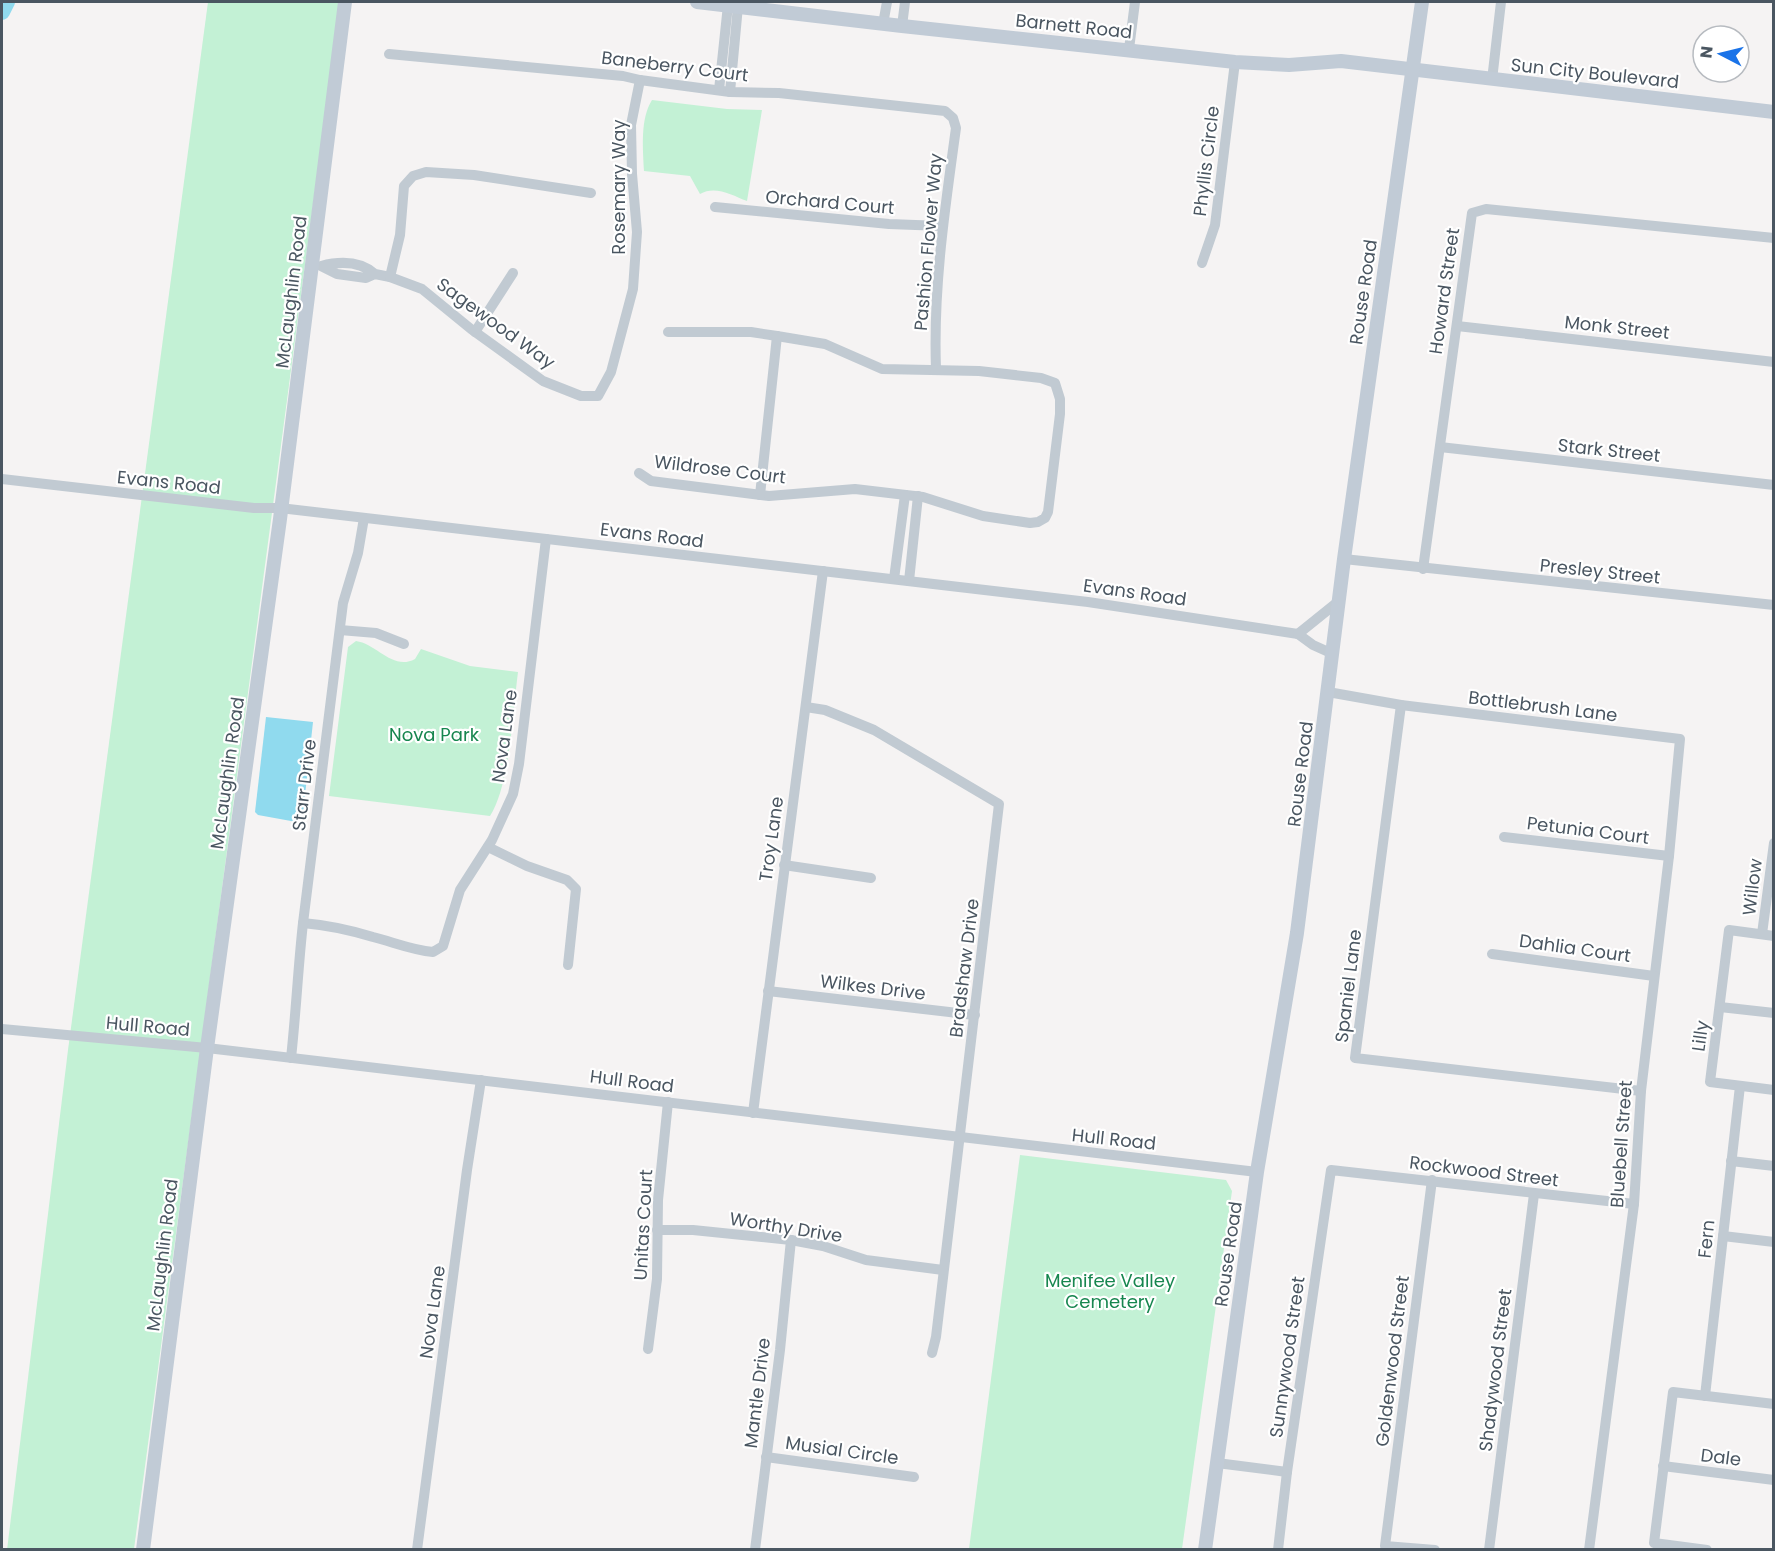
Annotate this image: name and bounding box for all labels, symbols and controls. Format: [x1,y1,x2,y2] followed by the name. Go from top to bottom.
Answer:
[1014,7,1134,45] street label: Barnett Road
[1691,24,1751,84] north arrow
[600,45,750,87] street label: Baneberry Court
[1694,45,1719,60] text: N
[1510,52,1680,94] street label: Sun City Boulevard
[1187,104,1225,218] street label: Phyllis Circle
[606,119,631,255] street label: Rosemary Way
[908,152,948,332] street label: Pashion Flower Way
[764,184,896,220] street label: Orchard Court
[269,214,313,370] street label: McLaughlin Road
[1423,226,1465,356] street label: Howard Street
[1343,238,1383,346] street label: Rouse Road
[432,272,560,374] street label: Sagewood Way
[1563,309,1671,345] street label: Monk Street
[1557,432,1661,468] street label: Stark Street
[653,449,787,489] street label: Wildrose Court
[116,464,222,500] street label: Evans Road
[599,516,705,554] street label: Evans Road
[1539,552,1661,590] street label: Presley Street
[1082,572,1188,612] street label: Evans Road
[1467,684,1619,728] street label: Bottlebrush Lane
[485,688,523,784] street label: Nova Lane
[204,695,250,851] street label: McLaughlin Road
[1281,720,1319,828] street label: Rouse Road
[389,722,480,747] park label: Nova Park
[286,737,322,833] street label: Starr Drive
[753,795,789,883] street label: Troy Lane
[1526,810,1650,850] street label: Petunia Court
[1736,857,1768,917] street label: Willow
[943,897,985,1039] street label: Bradshaw Drive
[1329,928,1367,1044] street label: Spaniel Lane
[1518,928,1632,968] street label: Dahlia Court
[819,968,927,1006] street label: Wilkes Drive
[105,1010,191,1042] street label: Hull Road
[1685,1019,1715,1053] street label: Lilly
[589,1063,675,1099] street label: Hull Road
[1604,1079,1638,1209] street label: Bluebell Street
[1071,1122,1157,1156] street label: Hull Road
[1408,1149,1560,1193] street label: Rockwood Street
[628,1169,658,1281] street label: Unitas Court
[140,1177,184,1333] street label: McLaughlin Road
[1208,1200,1248,1308] street label: Rouse Road
[728,1206,844,1248] street label: Worthy Drive
[1692,1219,1720,1259] street label: Fern
[413,1264,451,1360] street label: Nova Lane
[1045,1268,1175,1314] park label: Menifee Valley Cemetery
[1369,1274,1415,1448] street label: Goldenwood Street
[1263,1275,1311,1439] street label: Sunnywood Street
[1473,1287,1517,1453] street label: Shadywood Street
[738,1336,776,1450] street label: Mantle Drive
[784,1430,900,1470] street label: Musial Circle
[1699,1442,1743,1472] street label: Dale

